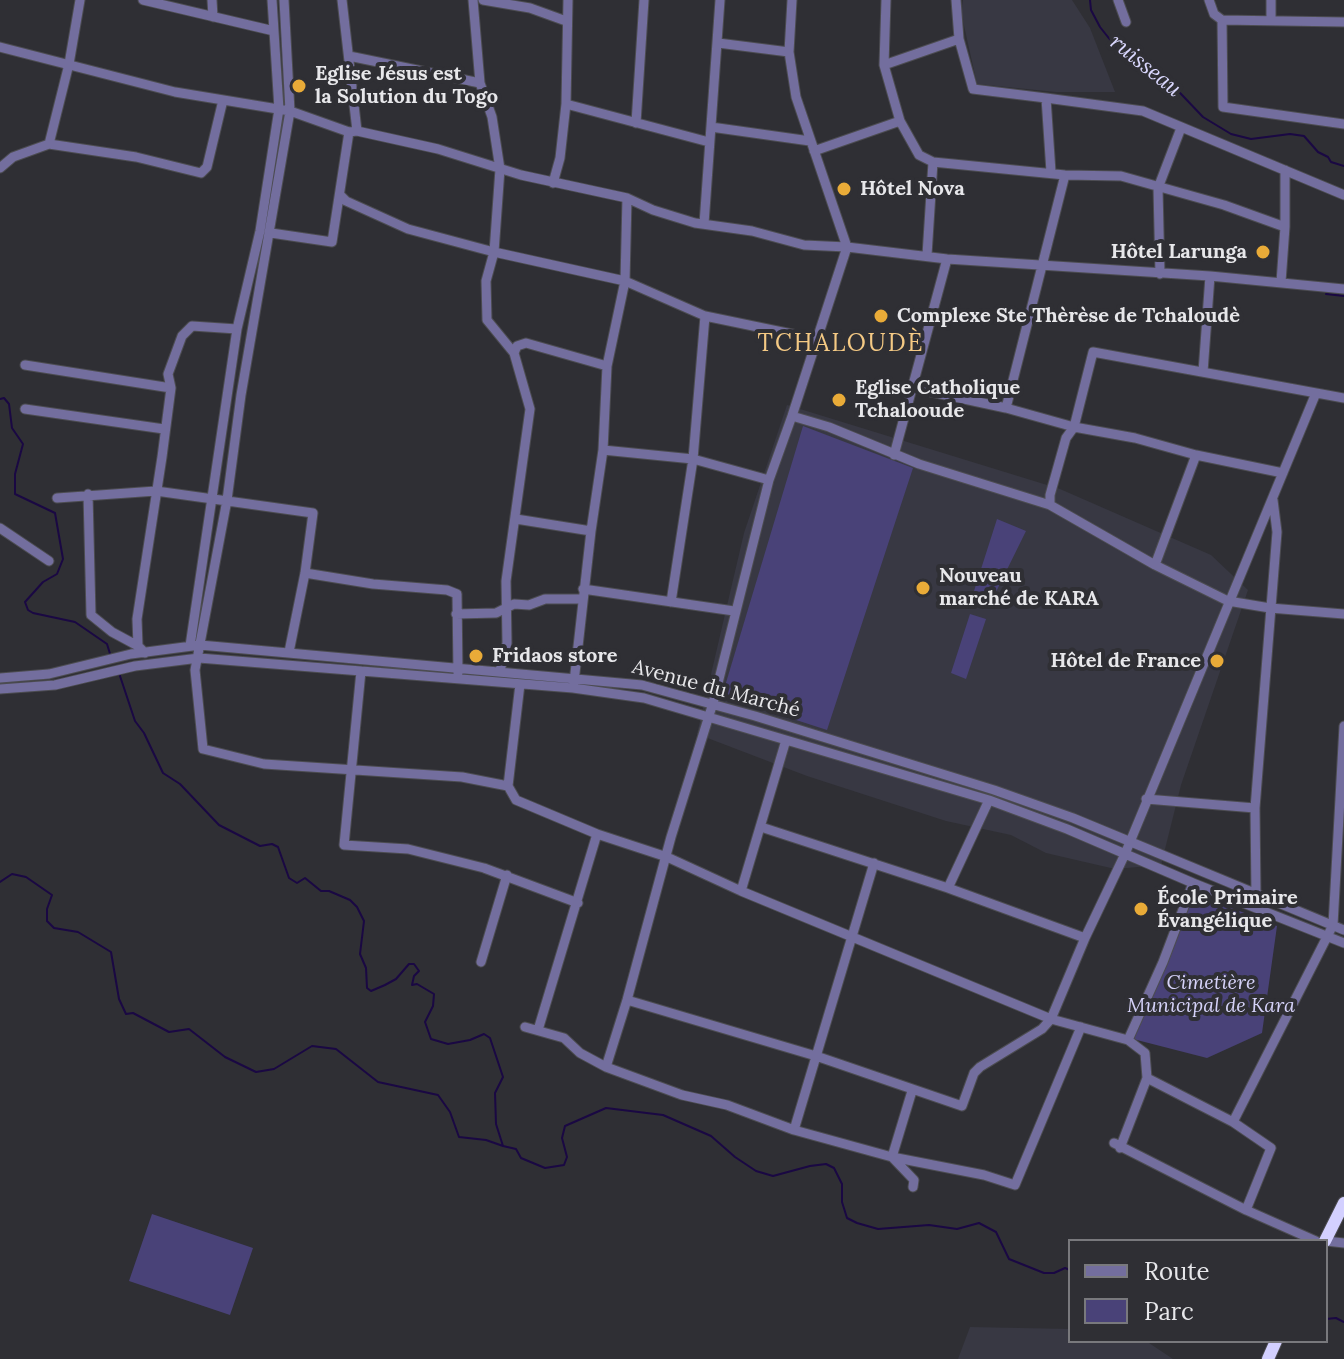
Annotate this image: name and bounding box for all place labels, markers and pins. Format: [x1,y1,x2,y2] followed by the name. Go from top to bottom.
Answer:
[315,62,498,109] place label: Eglise Jésus est la Solution du Togo
[290,77,308,95] marker: Eglise Jésus est la Solution du Togo
[860,177,965,201] place label: Hôtel Nova
[835,180,853,198] marker: Hôtel Nova
[1111,240,1247,264] place label: Hôtel Larunga
[1254,243,1272,261] marker: Hôtel Larunga
[897,304,1240,328] place label: Complexe Ste Thèrèse de Tchaloudè
[872,307,890,325] marker: Complexe Ste Thèrèse de Tchaloudè
[855,376,1020,423] place label: Eglise Catholique Tchalooude
[830,391,848,409] marker: Eglise Catholique Tchalooude
[939,564,1099,611] place label: Nouveau marché de KARA
[914,579,932,597] marker: Nouveau marché de KARA
[492,644,617,668] place label: Fridaos store
[467,647,485,665] marker: Fridaos store
[1051,649,1201,673] place label: Hôtel de France
[1208,652,1226,670] marker: Hôtel de France
[1157,886,1298,933] place label: École Primaire Évangélique
[1132,900,1150,918] marker: École Primaire Évangélique

